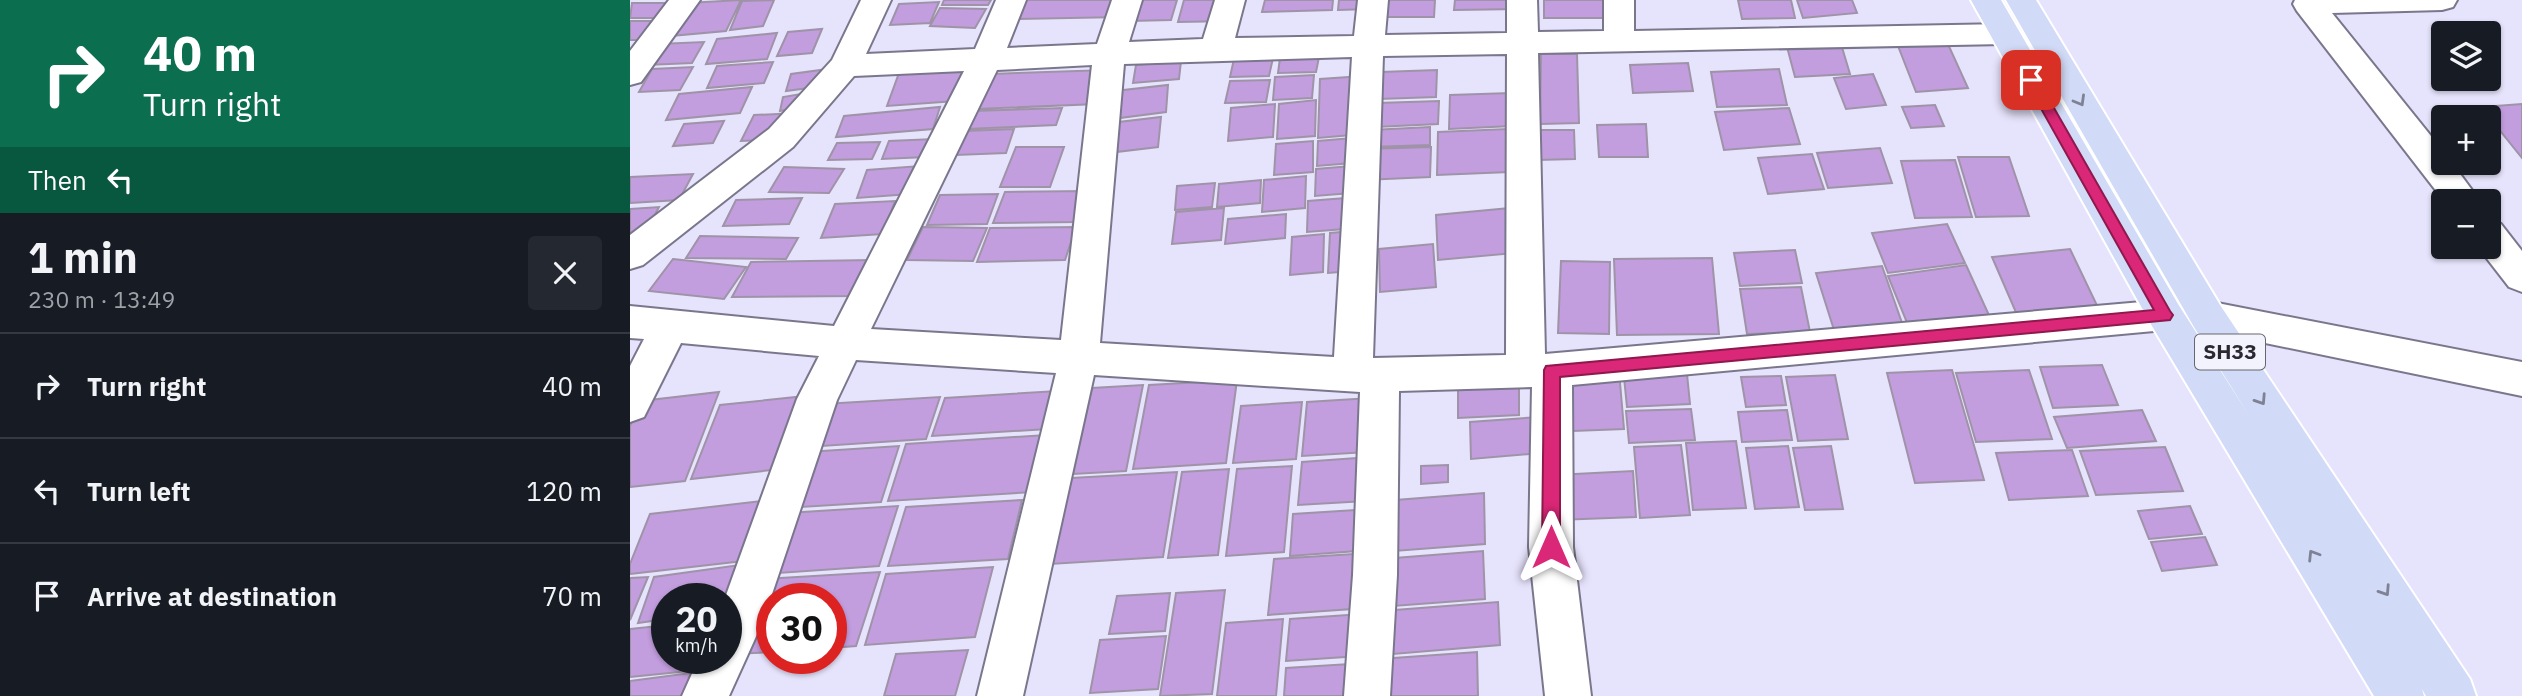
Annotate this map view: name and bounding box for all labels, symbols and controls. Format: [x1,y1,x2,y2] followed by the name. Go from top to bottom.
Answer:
[143,21,257,84] text: 40 m
[2431,21,2501,259] map controls
[2431,21,2501,91] button: layers
[28,28,119,119] icon: right
[2001,50,2061,110] pin
[2012,61,2050,99] icon: arrive
[143,83,281,125] text: Turn right
[2072,94,2085,106] one-way arrow
[2431,105,2501,175] button: +
[101,161,139,199] icon: left
[28,163,87,197] text: Then
[2431,189,2501,259] button: −
[28,230,138,285] text: 1 min
[528,236,602,310] button: close
[28,284,175,314] text: 230 m · 13:49
[2195,334,2265,370] road number: SH33
[28,367,66,405] icon: right
[87,369,206,403] text: Turn right
[542,369,602,403] text: 40 m
[2253,393,2266,406] one-way arrow
[28,472,66,510] icon: left
[87,474,190,508] text: Turn left
[526,474,602,508] text: 120 m
[1514,510,1588,584] position arrow
[2309,549,2322,562] one-way arrow
[28,577,66,615] icon: arrive
[87,579,337,613] text: Arrive at destination
[542,579,602,613] text: 70 m
[756,583,847,674] speed limit sign: 30
[2377,584,2390,597] one-way arrow
[675,596,718,642] text: 20
[675,634,718,657] text: km/h

